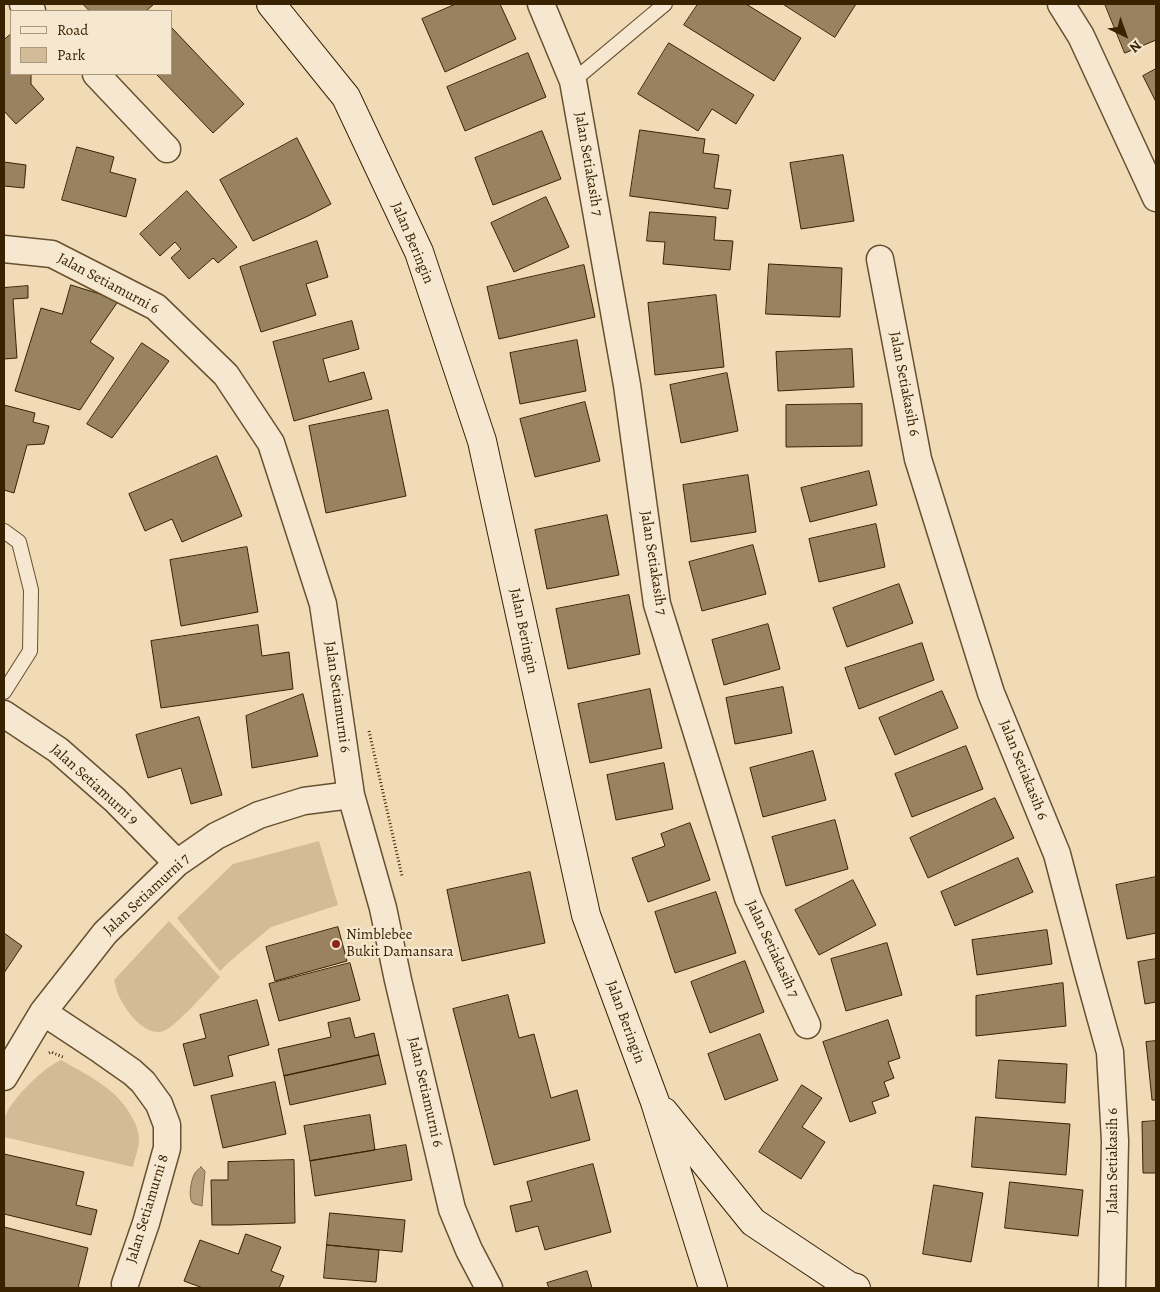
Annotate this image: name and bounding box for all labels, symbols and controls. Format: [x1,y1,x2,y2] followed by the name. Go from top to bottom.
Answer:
[10,10,172,75] legend
[1100,10,1150,60] north arrow
[57,20,88,40] text: Road
[1125,36,1146,57] text: N
[57,45,85,65] text: Park
[570,110,606,218] street label: Jalan Setiakasih 7
[387,199,437,287] street label: Jalan Beringin
[54,250,162,318] street label: Jalan Setiamurni 6
[885,330,923,438] street label: Jalan Setiakasih 6
[636,509,670,617] street label: Jalan Setiakasih 7
[505,587,541,675] street label: Jalan Beringin
[320,640,354,754] street label: Jalan Setiamurni 6
[995,717,1051,823] street label: Jalan Setiakasih 6
[46,741,142,829] street label: Jalan Setiamurni 9
[100,850,194,940] street label: Jalan Setiamurni 7
[742,897,802,1001] street label: Jalan Setiakasih 7
[346,926,454,961] place label: Nimblebee Bukit Damansara
[330,938,342,950] marker: Nimblebee Bukit Damansara
[602,978,648,1066] street label: Jalan Beringin
[404,1035,446,1149] street label: Jalan Setiamurni 6
[1104,1108,1122,1214] street label: Jalan Setiakasih 6
[123,1152,173,1266] street label: Jalan Setiamurni 8

